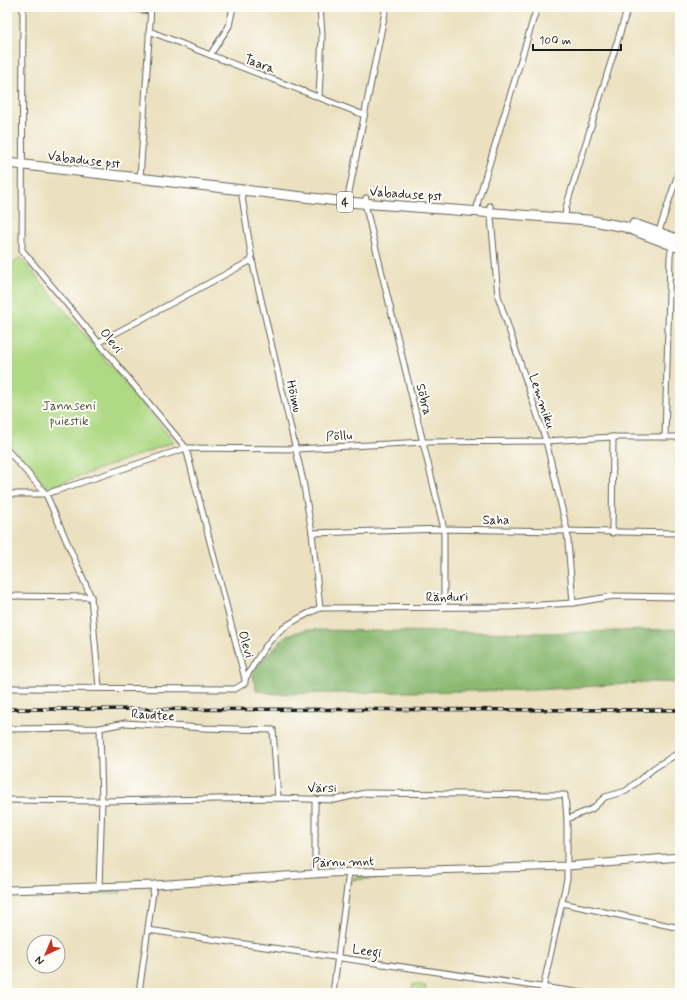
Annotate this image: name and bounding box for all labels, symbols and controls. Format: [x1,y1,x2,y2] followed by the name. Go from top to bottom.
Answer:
[533,26,621,52] scale bar
[539,33,571,49] text: 100 m
[242,51,277,78] street label: Taara
[47,148,121,173] street label: Vabaduse pst
[369,183,443,206] street label: Vabaduse pst
[337,192,353,212] road number: 4
[96,325,126,357] street label: Olevi
[524,372,559,431] street label: Lemmiku
[282,379,306,415] street label: Hõimu
[411,382,436,417] street label: Sõbra
[42,398,96,430] park label: Jannseni puiestik
[326,427,353,446] street label: Põllu
[482,512,510,529] street label: Saha
[426,589,468,606] street label: Ränduri
[234,629,258,660] street label: Olevi
[131,705,175,725] street label: Raudtee
[307,780,337,797] street label: Värsi
[312,853,374,872] street label: Pärnu mnt
[26,934,66,974] north arrow
[351,941,383,964] street label: Leegi
[32,953,47,968] text: N

